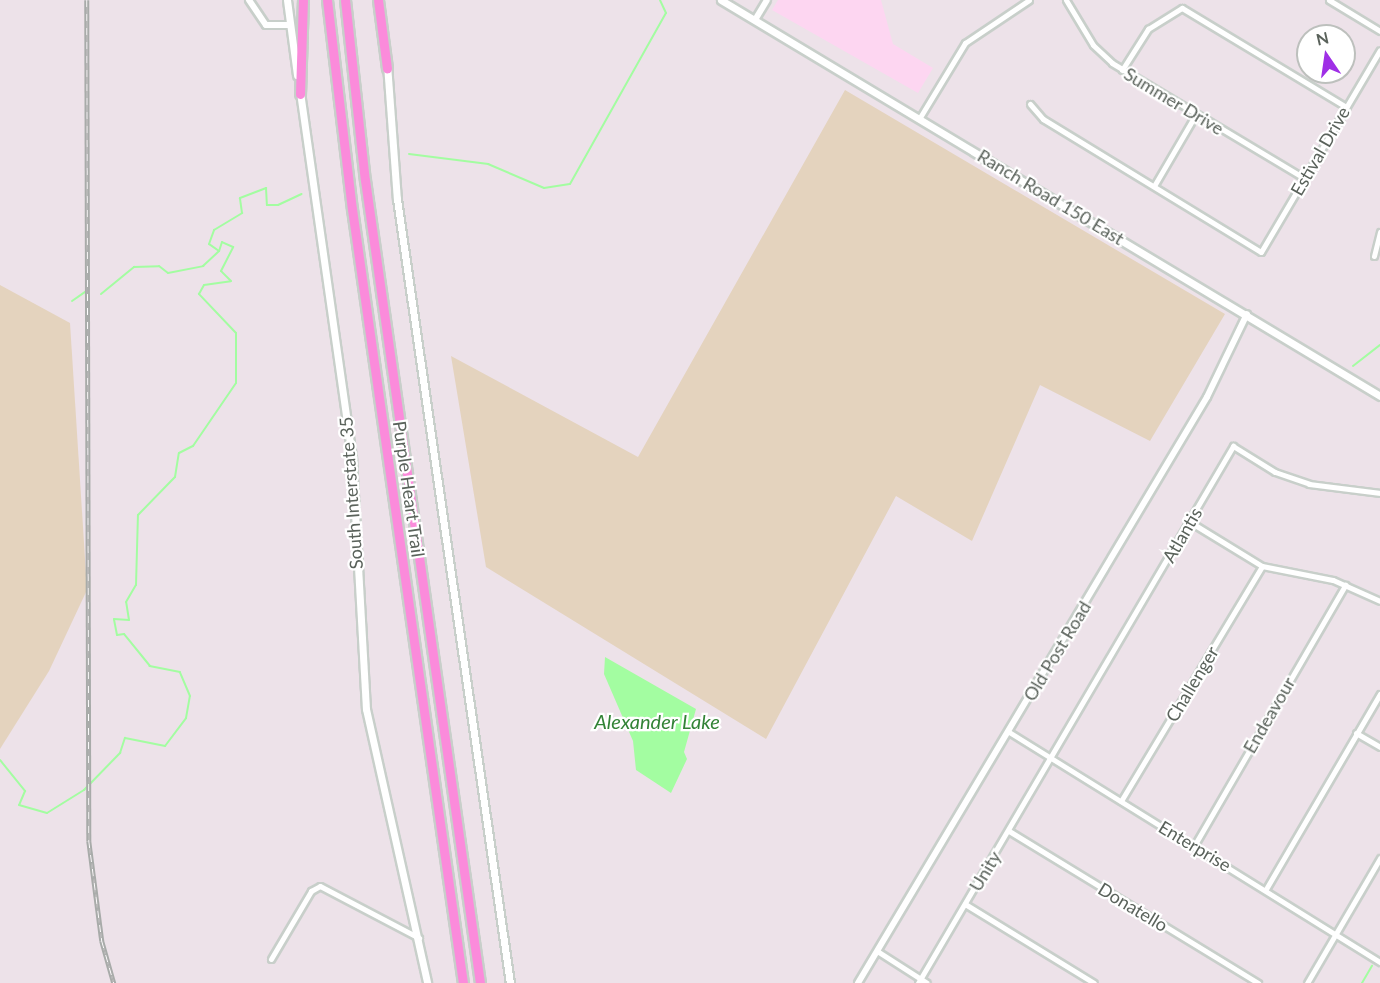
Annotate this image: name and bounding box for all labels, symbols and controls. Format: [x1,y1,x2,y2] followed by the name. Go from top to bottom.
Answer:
[1296,24,1356,84] north arrow
[1314,27,1330,49] text: N
[1120,63,1228,139] street label: Summer Drive
[1286,103,1354,199] street label: Estival Drive
[974,145,1128,249] street label: Ranch Road 150 East
[335,416,367,570] street label: South Interstate 35
[389,419,429,559] street label: Purple Heart Trail
[1158,504,1206,566] street label: Atlantis
[1019,597,1095,705] street label: Old Post Road
[1161,642,1223,726] street label: Challenger
[1239,673,1299,757] street label: Endeavour
[594,709,720,733] water label: Alexander Lake
[1155,816,1235,876] street label: Enterprise
[965,847,1005,895] street label: Unity
[1094,878,1172,936] street label: Donatello

